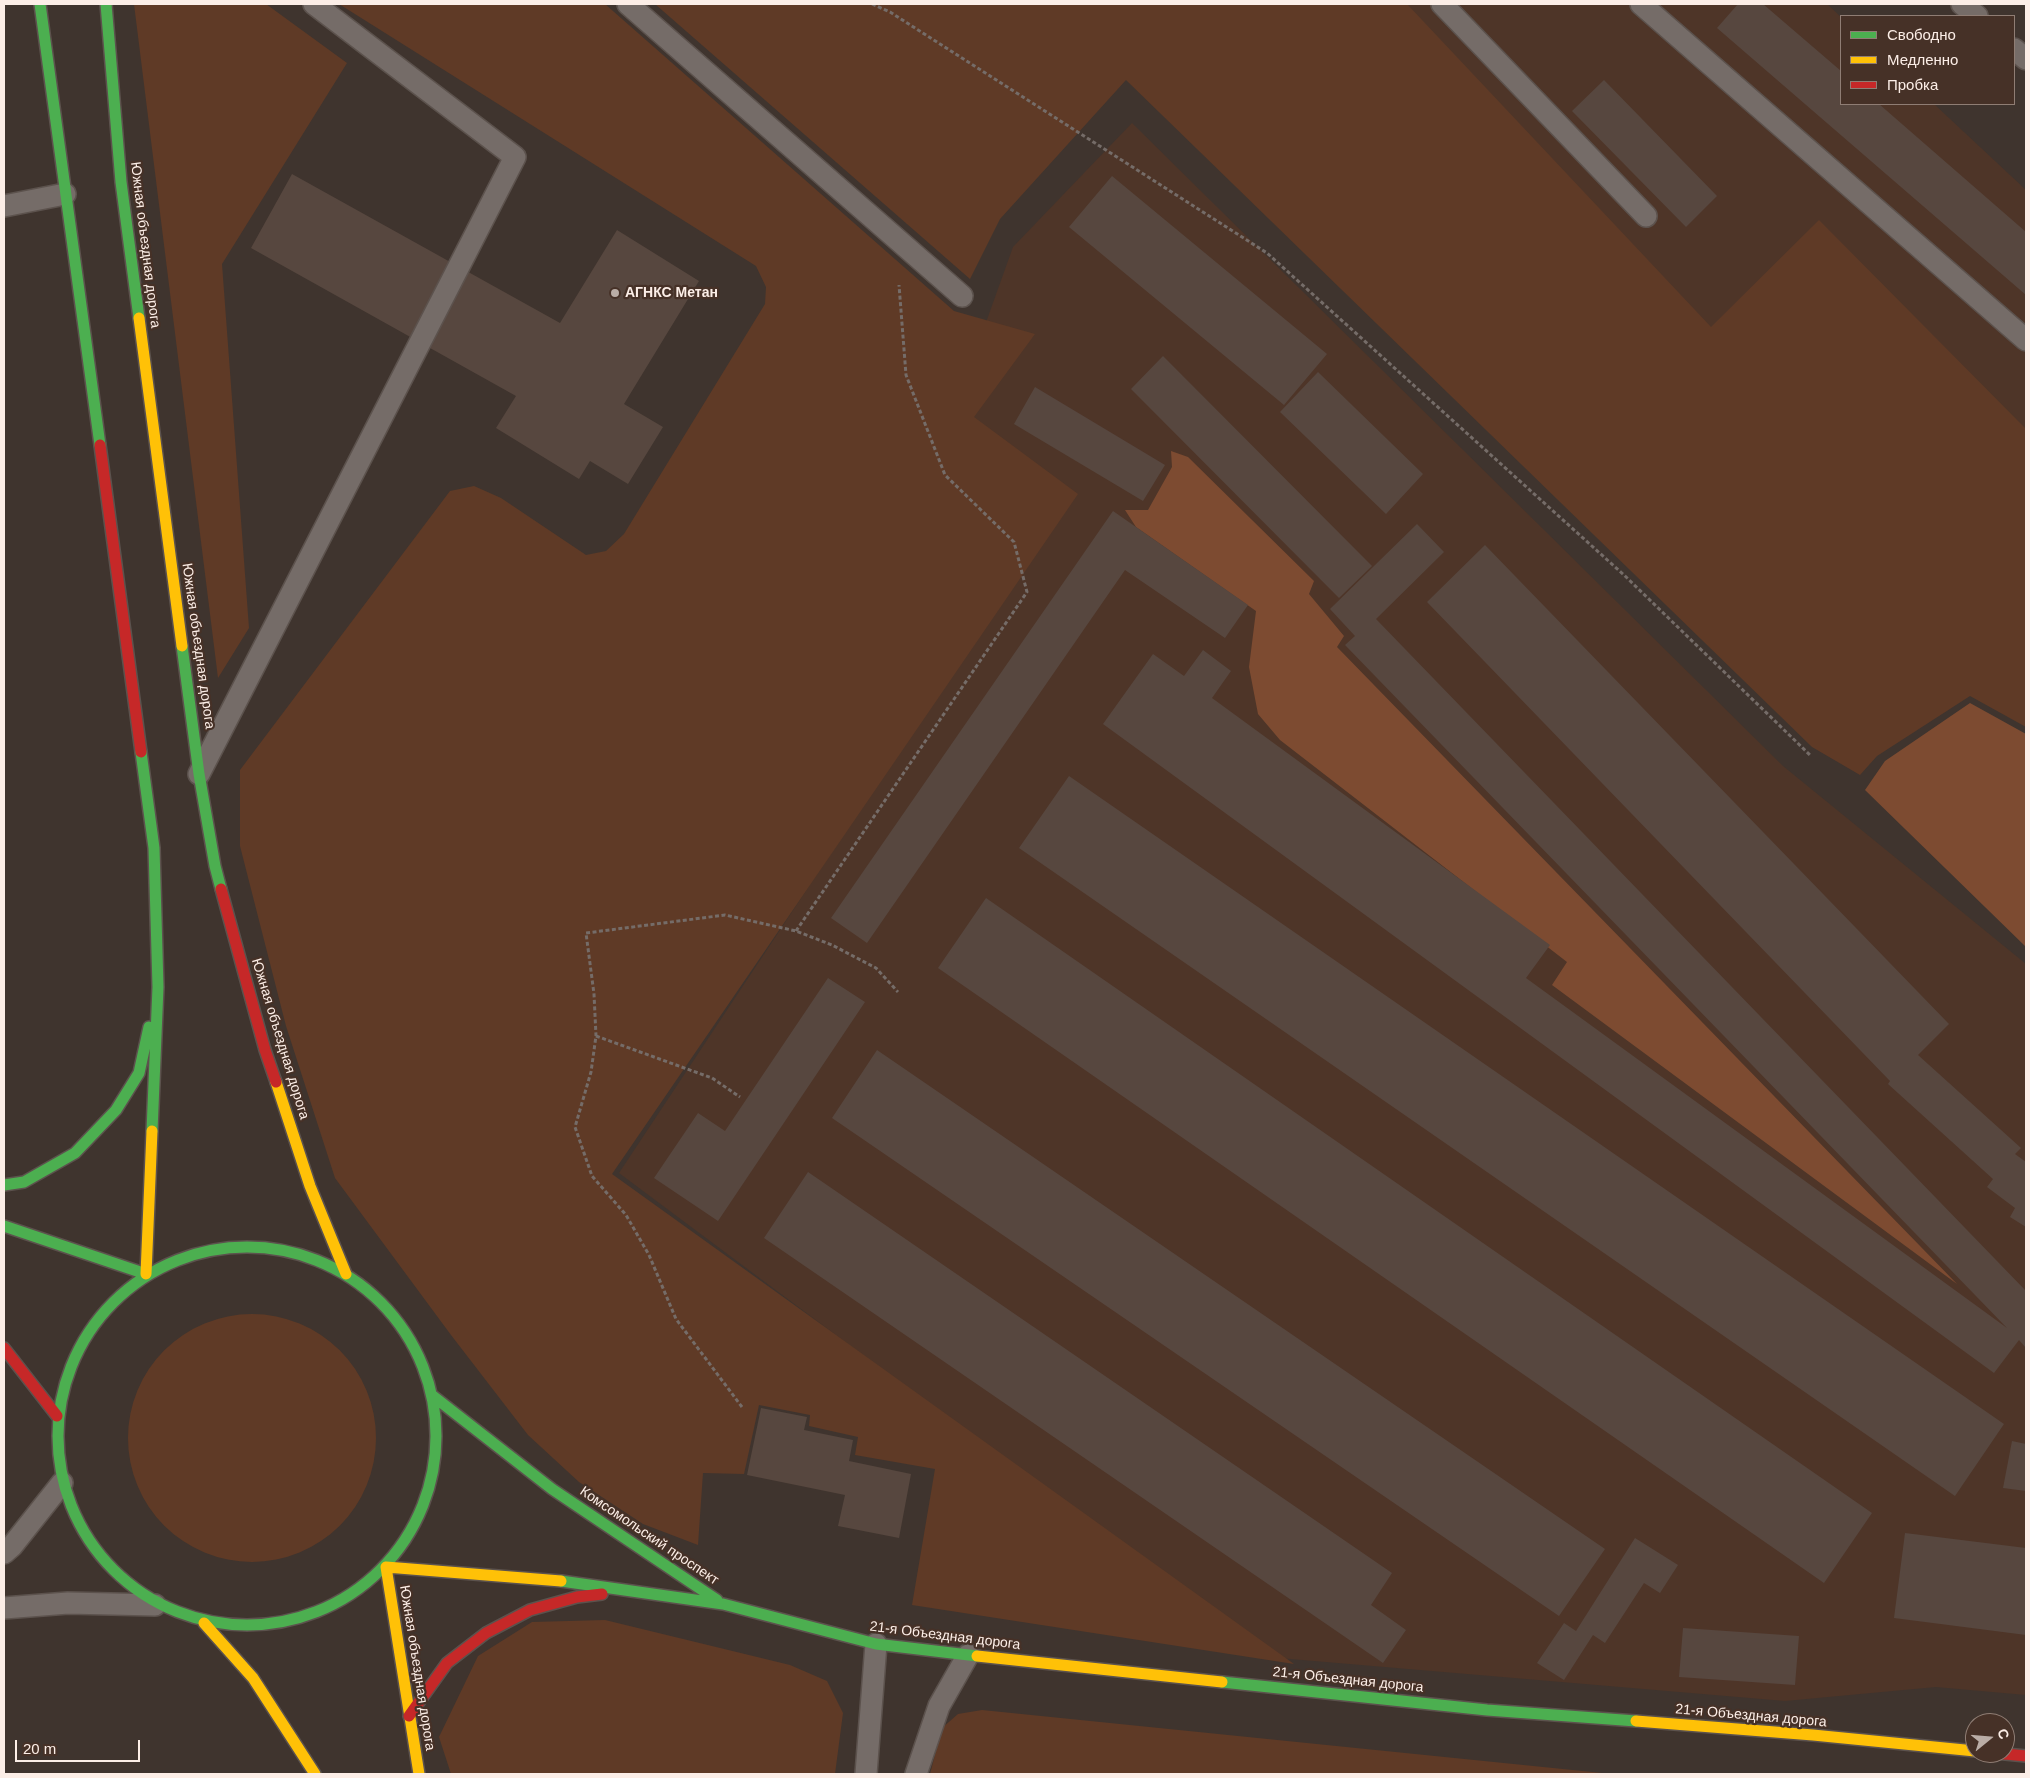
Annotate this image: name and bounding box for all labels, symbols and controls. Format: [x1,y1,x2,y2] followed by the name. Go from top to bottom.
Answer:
[1840,15,2015,105] legend
[1887,26,1956,43] text: Свободно
[1887,51,1958,68] text: Медленно
[1887,76,1938,93] text: Пробка
[126,161,164,329] street label: Южная объездная дорога
[625,285,718,301] place label: АГНКС Метан
[609,287,621,299] marker: АГНКС Метан
[178,562,218,730] street label: Южная объездная дорога
[247,956,313,1122] street label: Южная объездная дорога
[576,1483,722,1589] street label: Комсомольский проспект
[396,1584,438,1752] street label: Южная объездная дорога
[869,1618,1021,1654] street label: 21-я Объездная дорога
[1272,1664,1424,1696] street label: 21-я Объездная дорога
[1675,1701,1827,1731] street label: 21-я Объездная дорога
[1965,1713,2015,1763] north arrow
[1994,1727,2013,1741] text: С
[18,1730,142,1762] scale bar
[23,1740,56,1757] text: 20 m

